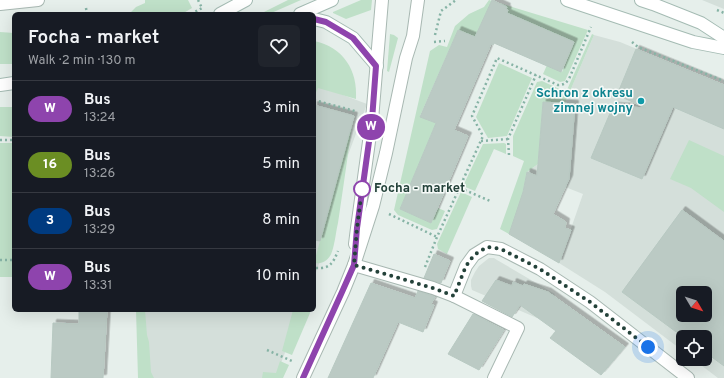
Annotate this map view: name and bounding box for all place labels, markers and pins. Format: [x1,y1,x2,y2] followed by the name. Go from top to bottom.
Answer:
[536,86,634,117] place label: Schron z okresu zimnej wojny
[636,96,646,106] marker: Schron z okresu zimnej wojny
[353,180,371,198] marker: Focha - market
[374,181,465,197] place label: Focha - market

